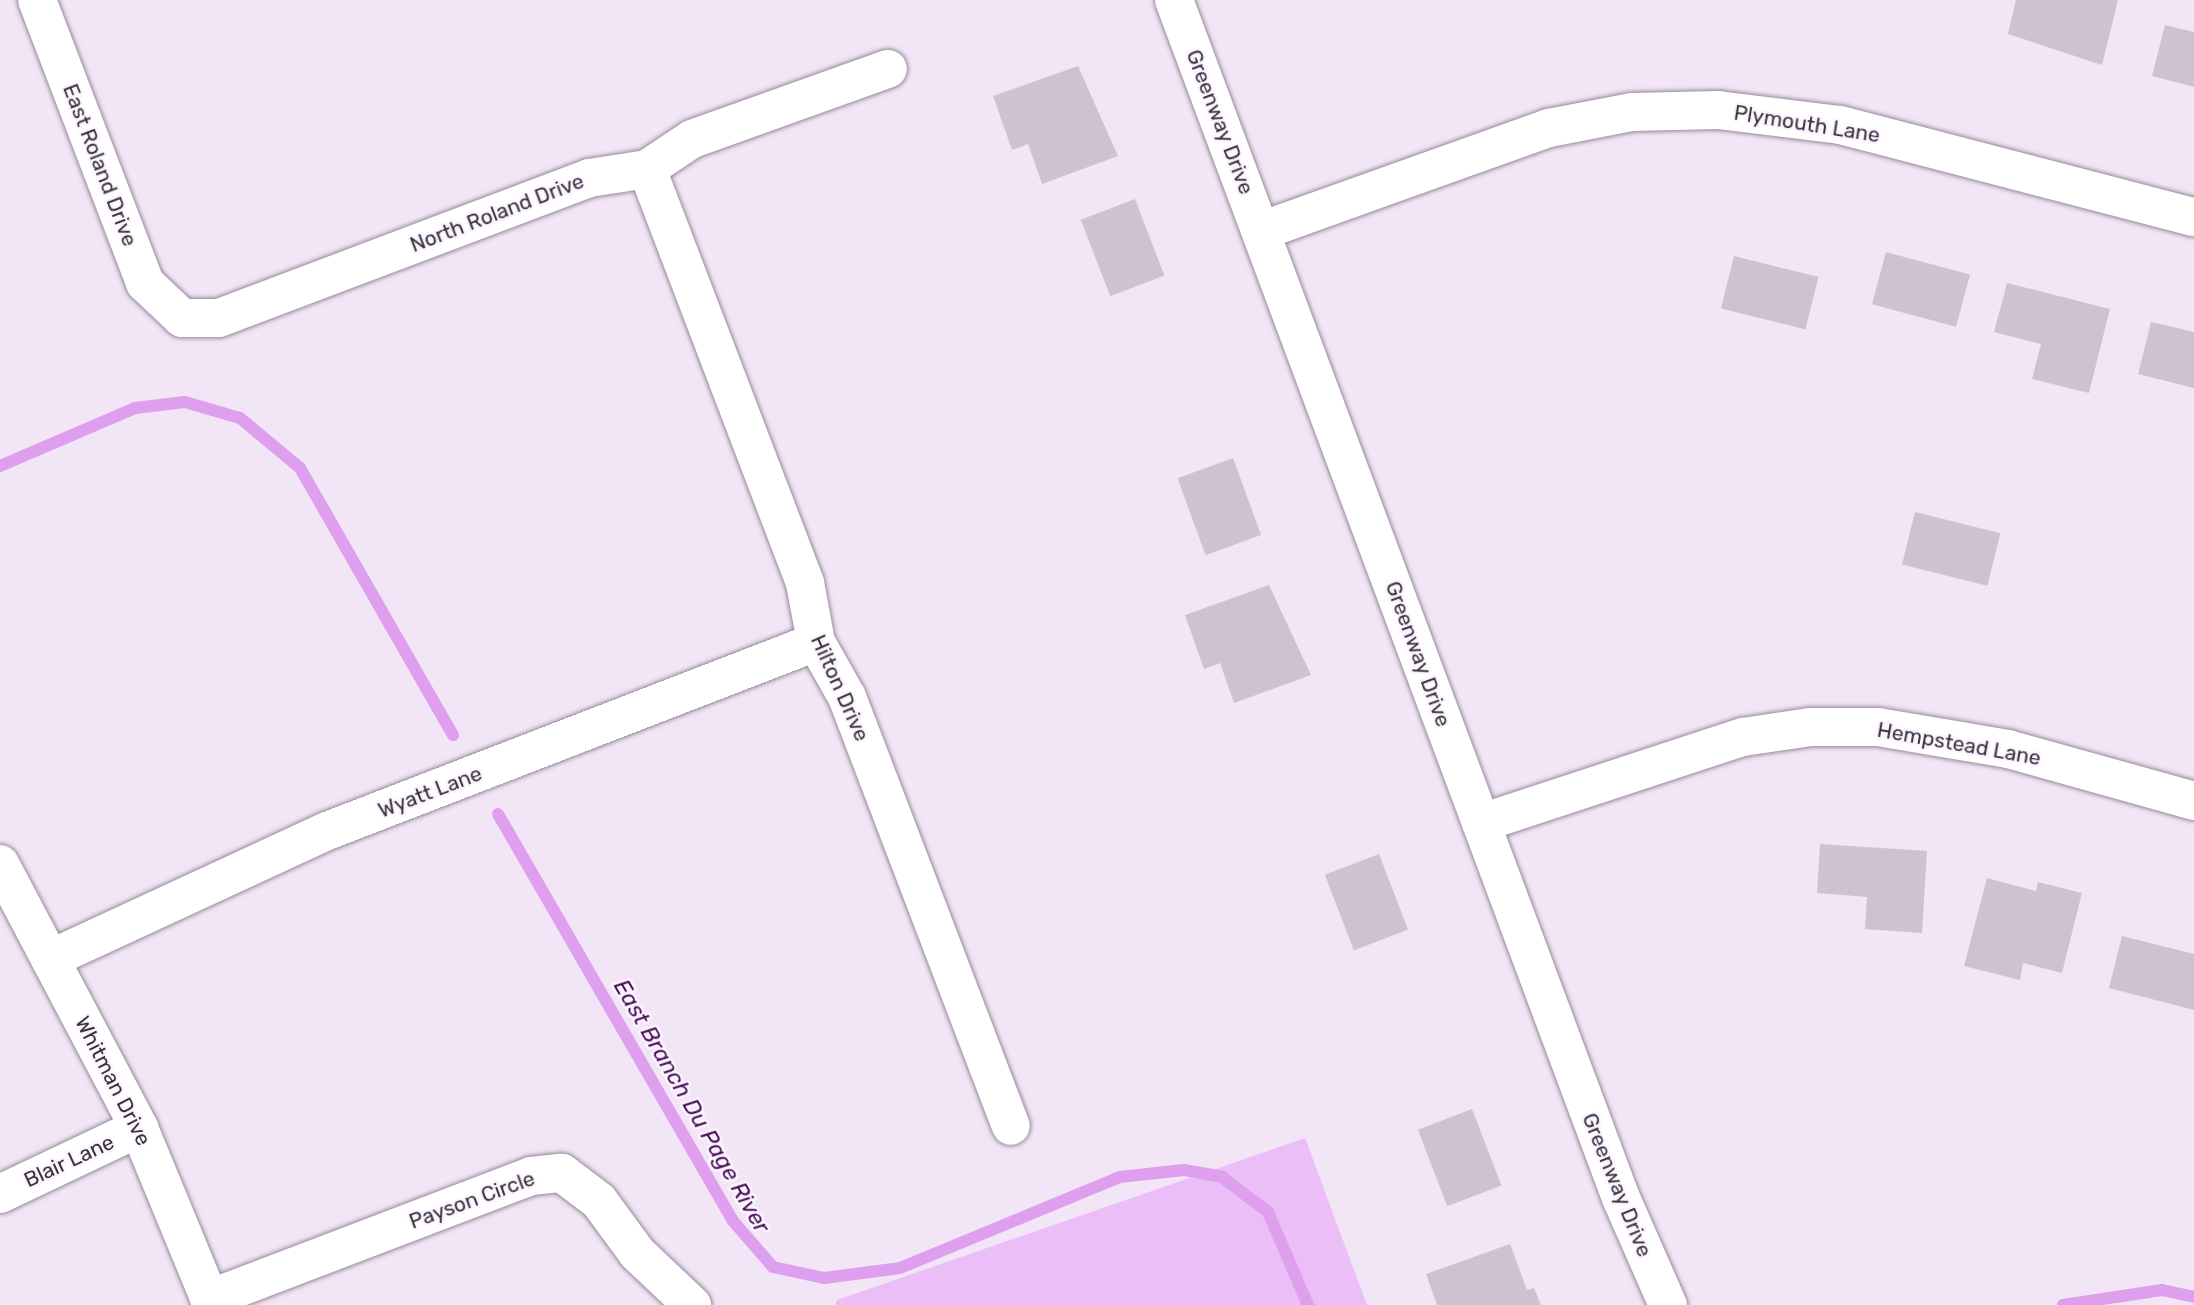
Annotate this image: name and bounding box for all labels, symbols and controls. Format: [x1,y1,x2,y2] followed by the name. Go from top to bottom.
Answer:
[1181,46,1259,198] street label: Greenway Drive
[57,80,143,250] street label: East Roland Drive
[1732,100,1882,148] street label: Plymouth Lane
[407,168,587,258] street label: North Roland Drive
[1380,578,1456,730] street label: Greenway Drive
[805,631,875,745] street label: Hilton Drive
[1875,717,2043,771] street label: Hempstead Lane
[375,761,485,823] street label: Wyatt Lane
[608,974,776,1238] water label: East Branch Du Page River
[70,1012,156,1150] street label: Whitman Drive
[1577,1109,1657,1261] street label: Greenway Drive
[20,1129,118,1193] street label: Blair Lane
[406,1166,538,1234] street label: Payson Circle

